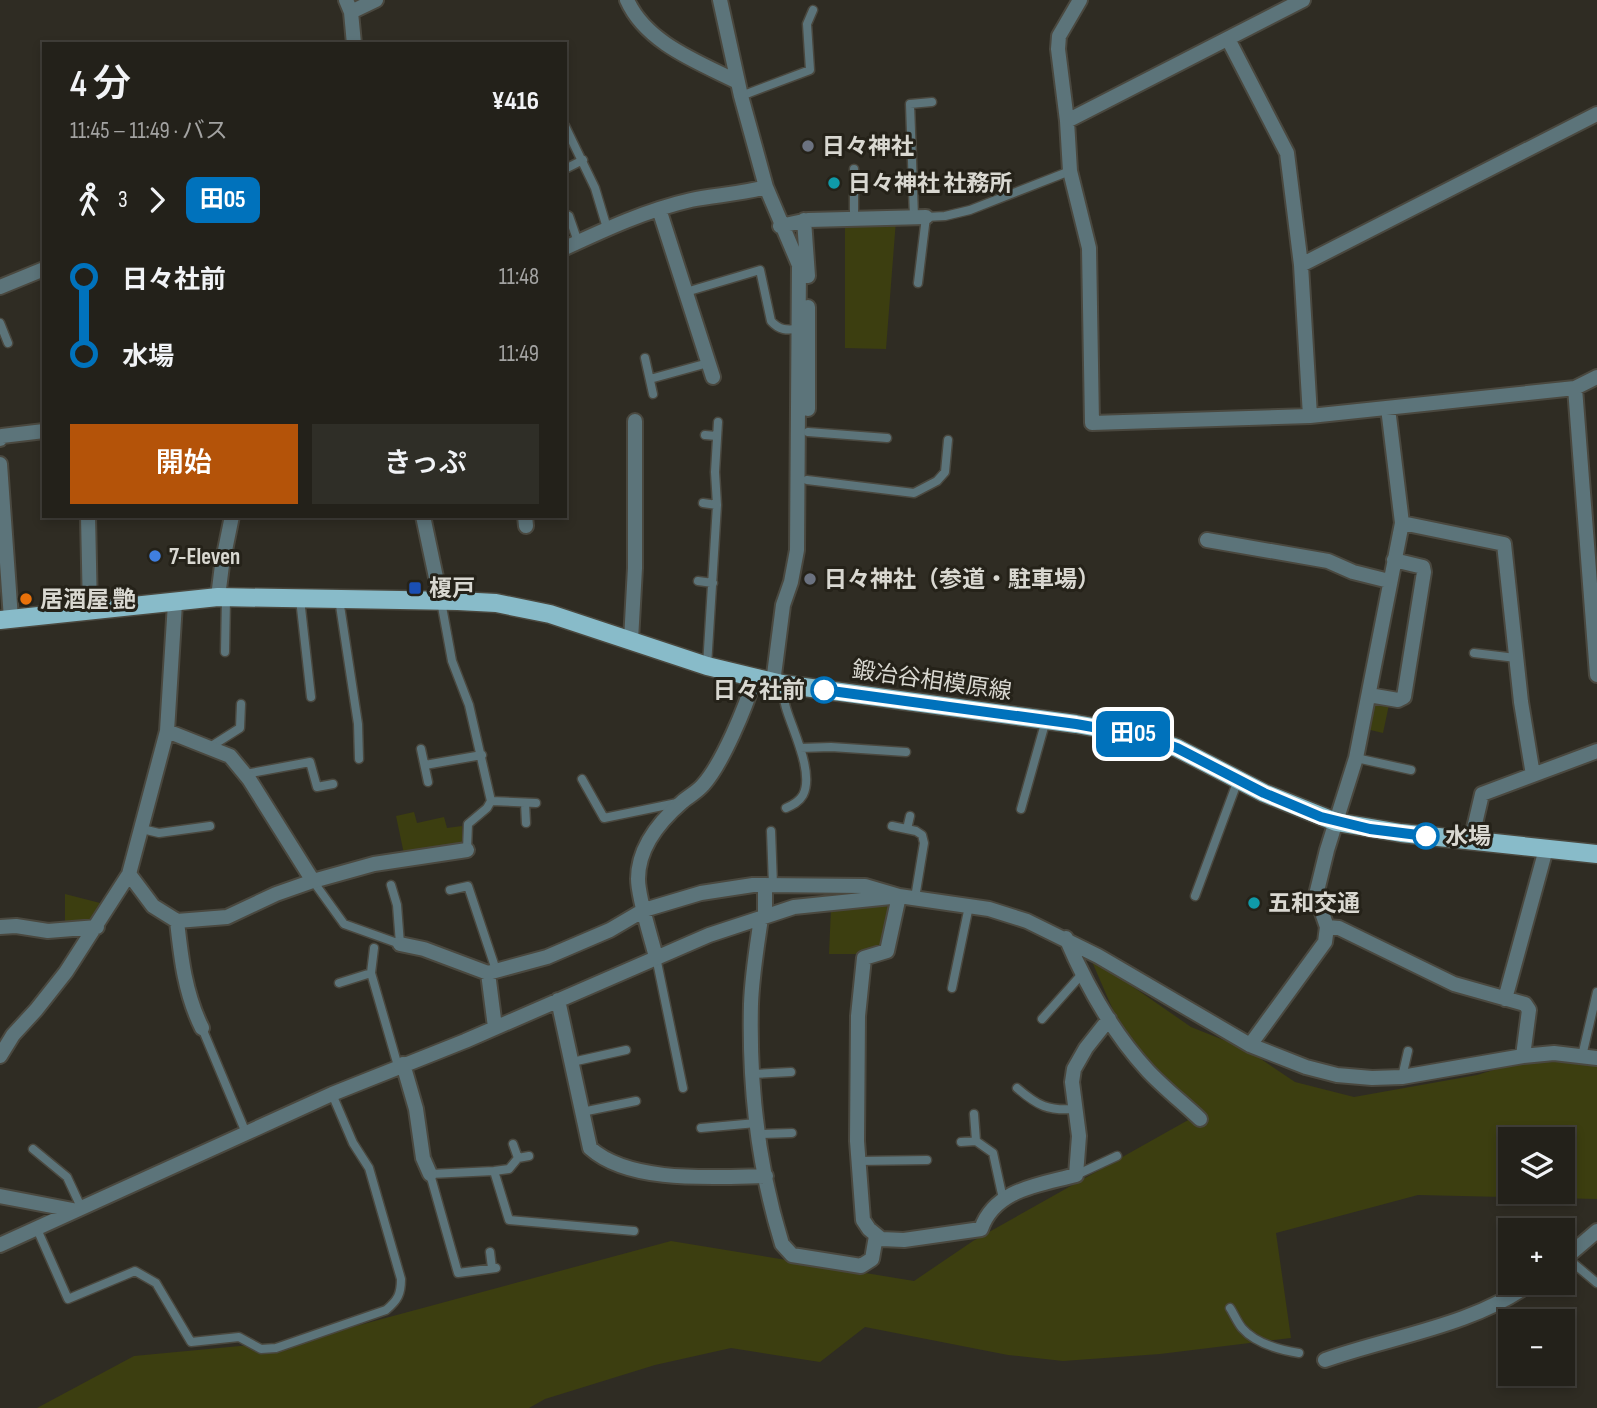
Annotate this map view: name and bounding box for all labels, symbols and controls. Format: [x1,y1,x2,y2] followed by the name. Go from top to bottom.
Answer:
[70,62,131,107] text: 4 分
[491,86,539,117] text: ¥416
[70,117,228,145] text: 11:45 – 11:49 · バス
[822,133,914,161] place label: 日々神社
[800,138,816,154] marker: 日々神社
[848,170,1013,198] place label: 日々神社 社務所
[826,175,842,191] marker: 日々神社 社務所
[70,181,108,219] icon: walk
[138,181,176,219] icon: forward
[200,185,246,214] text: 田05
[118,186,128,214] text: 3
[499,263,539,291] text: 11:48
[122,265,226,296] text: 日々社前
[499,340,539,368] text: 11:49
[122,342,174,373] text: 水場
[70,424,298,504] button: 開始
[312,424,539,504] button: きっぷ
[169,543,240,571] place label: 7-Eleven
[147,548,163,564] marker: 7-Eleven
[824,566,1100,594] place label: 日々神社（参道・駐車場）
[802,571,818,587] marker: 日々神社（参道・駐車場）
[429,575,475,603] place label: 榎戸
[407,580,423,596] marker: 榎戸
[40,586,136,614] place label: 居酒屋 艶
[18,591,34,607] marker: 居酒屋 艶
[850,656,1014,706] street label: 鍛冶谷相模原線
[713,677,805,705] place label: 日々社前
[811,677,837,703] marker: 日々社前
[1093,711,1173,757] line badge: 田05
[1110,719,1156,748] text: 田05
[1413,823,1439,849] marker: 水場
[1445,823,1491,851] place label: 水場
[1268,890,1360,918] place label: 五和交通
[1246,895,1262,911] marker: 五和交通
[1498,1127,1575,1386] map controls
[1498,1127,1575,1204] button: layers
[1498,1218,1575,1295] button: +
[1498,1309,1575,1386] button: −

